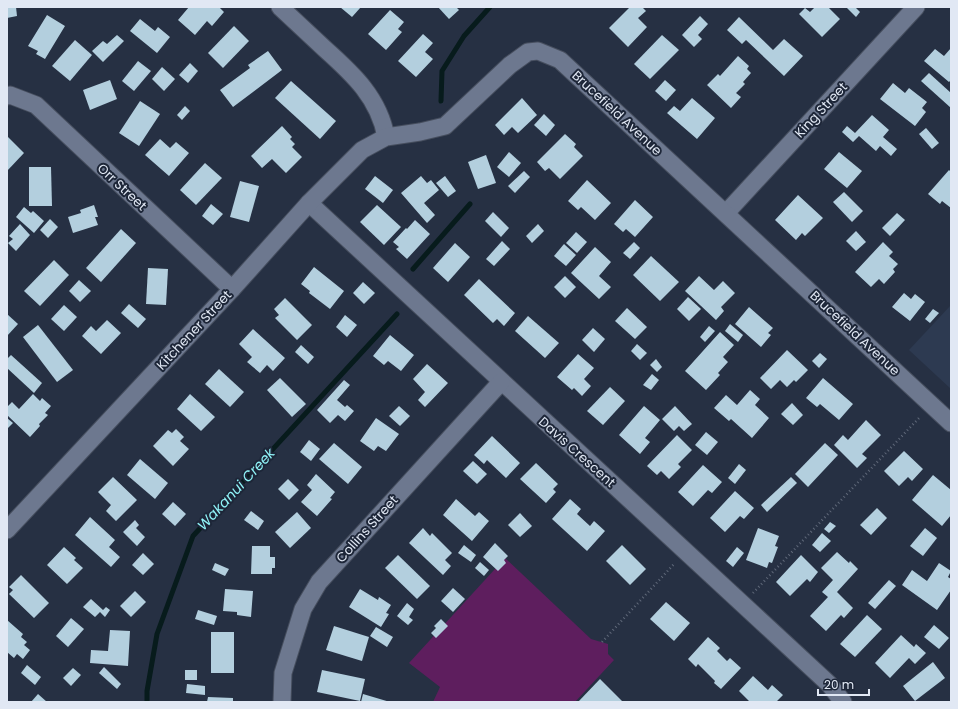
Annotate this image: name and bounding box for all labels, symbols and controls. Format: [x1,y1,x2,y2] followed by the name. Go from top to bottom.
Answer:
[568,66,666,160] street label: Brucefield Avenue
[790,78,852,142] street label: King Street
[93,159,151,215] street label: Orr Street
[152,286,236,374] street label: Kitchener Street
[806,286,904,380] street label: Brucefield Avenue
[534,412,620,492] street label: Davis Crescent
[193,443,280,535] water label: Wakanui Creek
[332,491,403,567] street label: Collins Street
[818,671,869,697] scale bar
[824,676,854,693] text: 20 m

